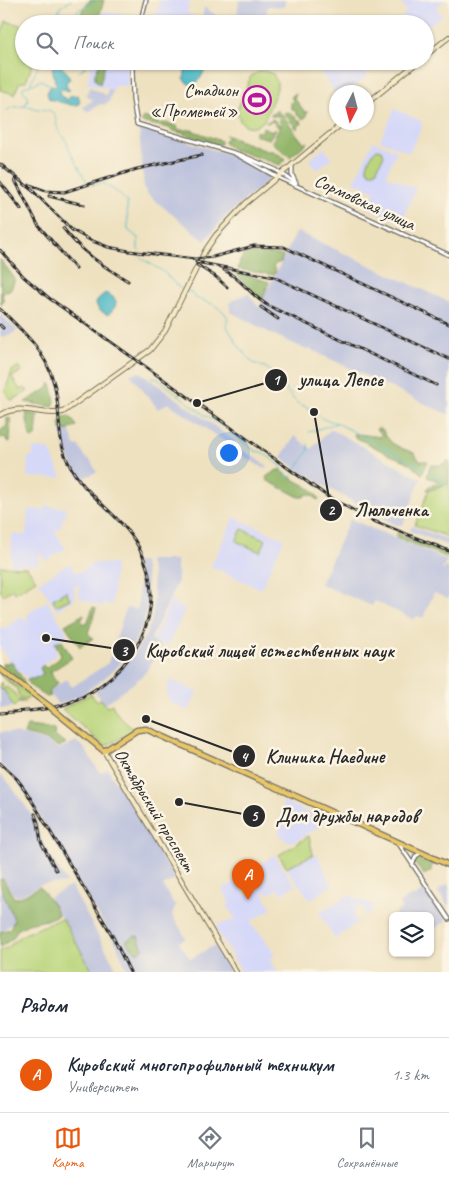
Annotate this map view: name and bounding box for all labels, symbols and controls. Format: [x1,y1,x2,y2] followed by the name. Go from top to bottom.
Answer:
[15,15,434,70] search box
[33,29,61,57] icon: search
[73,31,113,55] text: Поиск
[150,79,240,122] place label: Стадион «Прометей»
[242,85,272,115] sports icon: Стадион «Прометей»
[329,85,374,130] north arrow
[311,169,420,235] street label: Сормовская улица
[264,363,393,397] callout: улица Лепсе
[297,368,384,392] text: улица Лепсе
[273,371,282,390] text: 1
[216,440,242,466] your location
[319,493,437,527] callout: Люльченка
[354,498,429,522] text: Люльченка
[328,501,336,520] text: 2
[111,633,404,667] callout: Кировский лицей естественных наук
[146,639,395,663] text: Кировский лицей естественных наук
[121,642,129,661] text: 3
[231,739,395,773] callout: Клиника Наедине
[110,744,201,876] street label: Октябрьский проспект
[266,745,386,769] text: Клиника Наедине
[241,748,250,767] text: 4
[242,799,427,833] callout: Дом дружбы народов
[276,804,423,828] text: Дом дружбы народов
[251,807,259,826] text: 5
[232,859,264,900] pin: A
[389,912,434,957] map controls
[389,912,434,957] button: layers
[20,992,67,1018] text: Рядом
[67,1053,334,1077] text: Кировский многопрофильный техникум
[32,1065,40,1085] text: A
[392,1065,429,1085] text: 1.3 km
[67,1077,138,1097] text: Университет
[52,1124,84,1171] tab: Карта
[187,1124,233,1171] tab: Маршрут
[337,1124,397,1171] tab: Сохранённые

